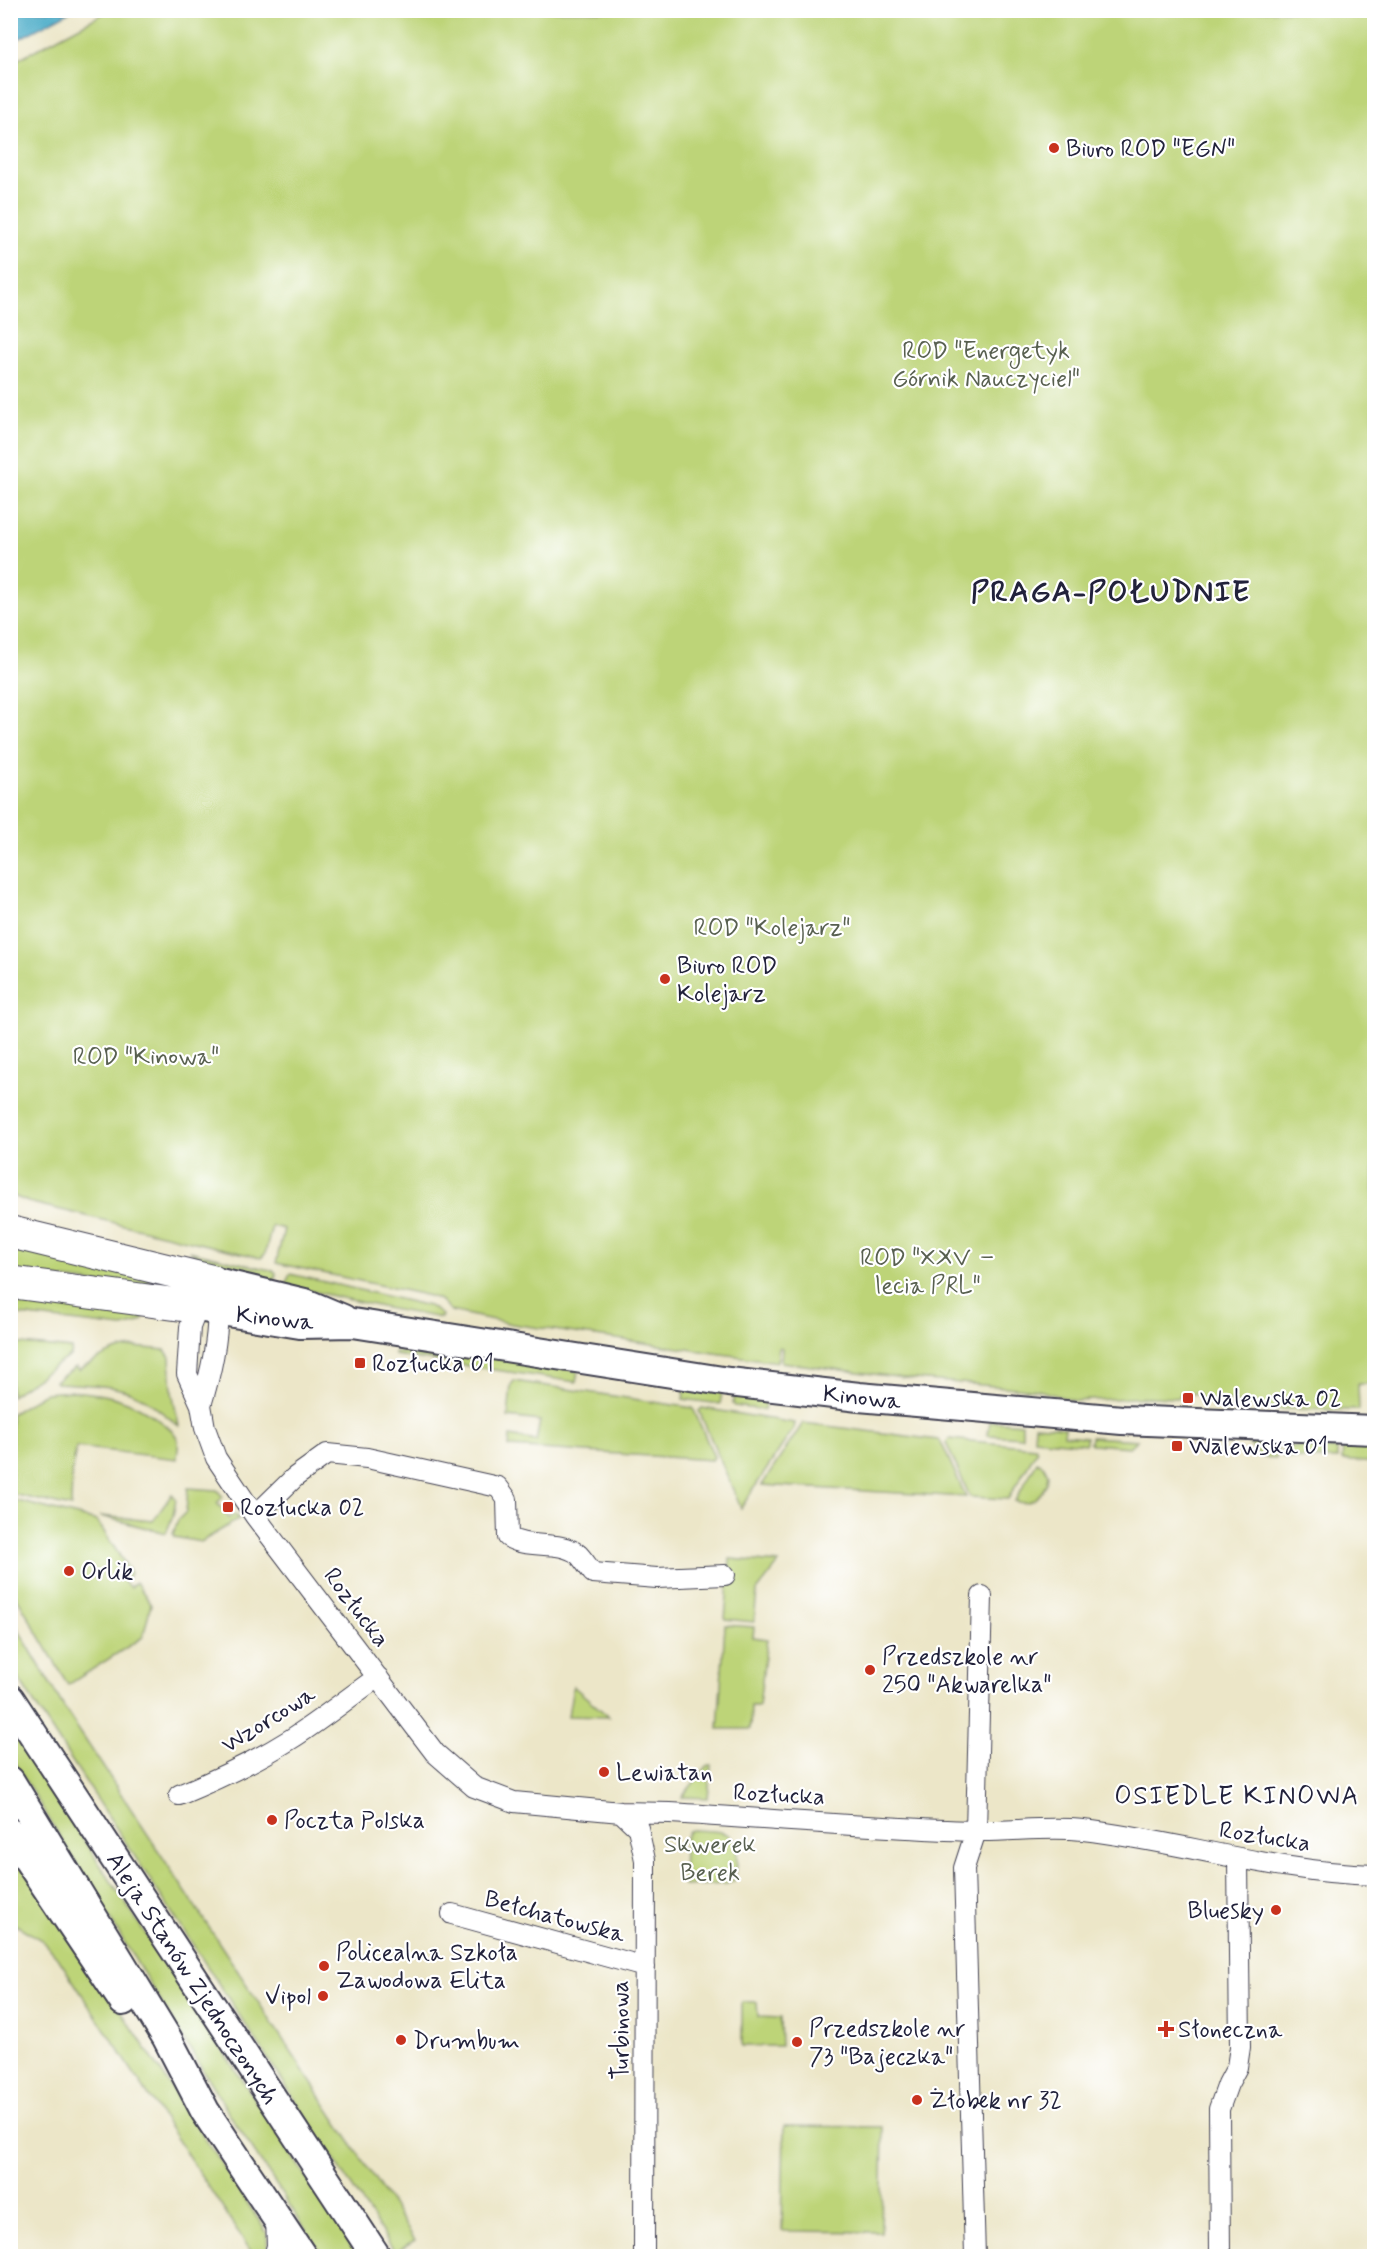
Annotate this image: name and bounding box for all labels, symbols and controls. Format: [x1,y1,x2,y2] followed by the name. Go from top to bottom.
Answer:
[1066,134,1235,165] place label: Biuro ROD "EGN"
[1047,141,1061,155] marker: Biuro ROD "EGN"
[892,336,1080,395] park label: ROD "Energetyk Górnik Nauczyciel"
[971,573,1251,612] district label: PRAGA-POŁUDNIE
[694,913,850,944] park label: ROD "Kolejarz"
[677,951,777,1010] place label: Biuro ROD Kolejarz
[658,972,672,986] marker: Biuro ROD Kolejarz
[73,1042,219,1073] park label: ROD "Kinowa"
[860,1243,996,1302] park label: ROD "XXV – lecia PRL"
[234,1300,316,1339] street label: Kinowa
[372,1349,494,1380] place label: Rozłucka 01
[353,1356,367,1370] marker: Rozłucka 01
[821,1379,903,1418] street label: Kinowa
[1200,1384,1342,1415] place label: Walewska 02
[1181,1391,1195,1405] marker: Walewska 02
[1189,1432,1328,1463] place label: Walewska 01
[1170,1439,1184,1453] marker: Walewska 01
[240,1493,365,1524] place label: Rozłucka 02
[221,1500,235,1514] marker: Rozłucka 02
[81,1557,133,1588] place label: Orlik
[316,1562,396,1654] street label: Rozłucka
[62,1564,76,1578] marker: Orlik
[882,1642,1051,1701] place label: Przedszkole nr 250 "Akwarelka"
[863,1663,877,1677] marker: Przedszkole nr 250 "Akwarelka"
[216,1679,322,1761] street label: Wzorcowa
[616,1758,713,1789] place label: Lewiatan
[597,1765,611,1779] marker: Lewiatan
[732,1778,826,1813] street label: Rozłucka
[1114,1780,1360,1814] district label: OSIEDLE KINOWA
[284,1806,425,1837] place label: Poczta Polska
[265,1813,279,1827] marker: Poczta Polska
[1217,1815,1313,1860] street label: Rozłucka
[664,1830,756,1889] park label: Skwerek Berek
[98,1847,285,2111] street label: Aleja Stanów Zjednoczonych
[481,1884,629,1951] street label: Bełchatowska
[1187,1896,1264,1927] place label: Bluesky
[1269,1903,1283,1917] marker: Bluesky
[336,1938,518,1997] place label: Policealna Szkoła Zawodowa Elita
[317,1959,331,1973] marker: Policealna Szkoła Zawodowa Elita
[606,1980,637,2080] street label: Turbinowa
[265,1982,311,2013] place label: Vipol
[316,1989,330,2003] marker: Vipol
[809,2014,966,2073] place label: Przedszkole nr 73 "Bajeczka"
[1178,2015,1283,2046] place label: Słoneczna
[1159,2022,1173,2036] marker: Słoneczna
[413,2026,520,2057] place label: Drumbum
[394,2033,408,2047] marker: Drumbum
[790,2035,804,2049] marker: Przedszkole nr 73 "Bajeczka"
[929,2086,1062,2117] place label: Żłobek nr 32
[910,2093,924,2107] marker: Żłobek nr 32

